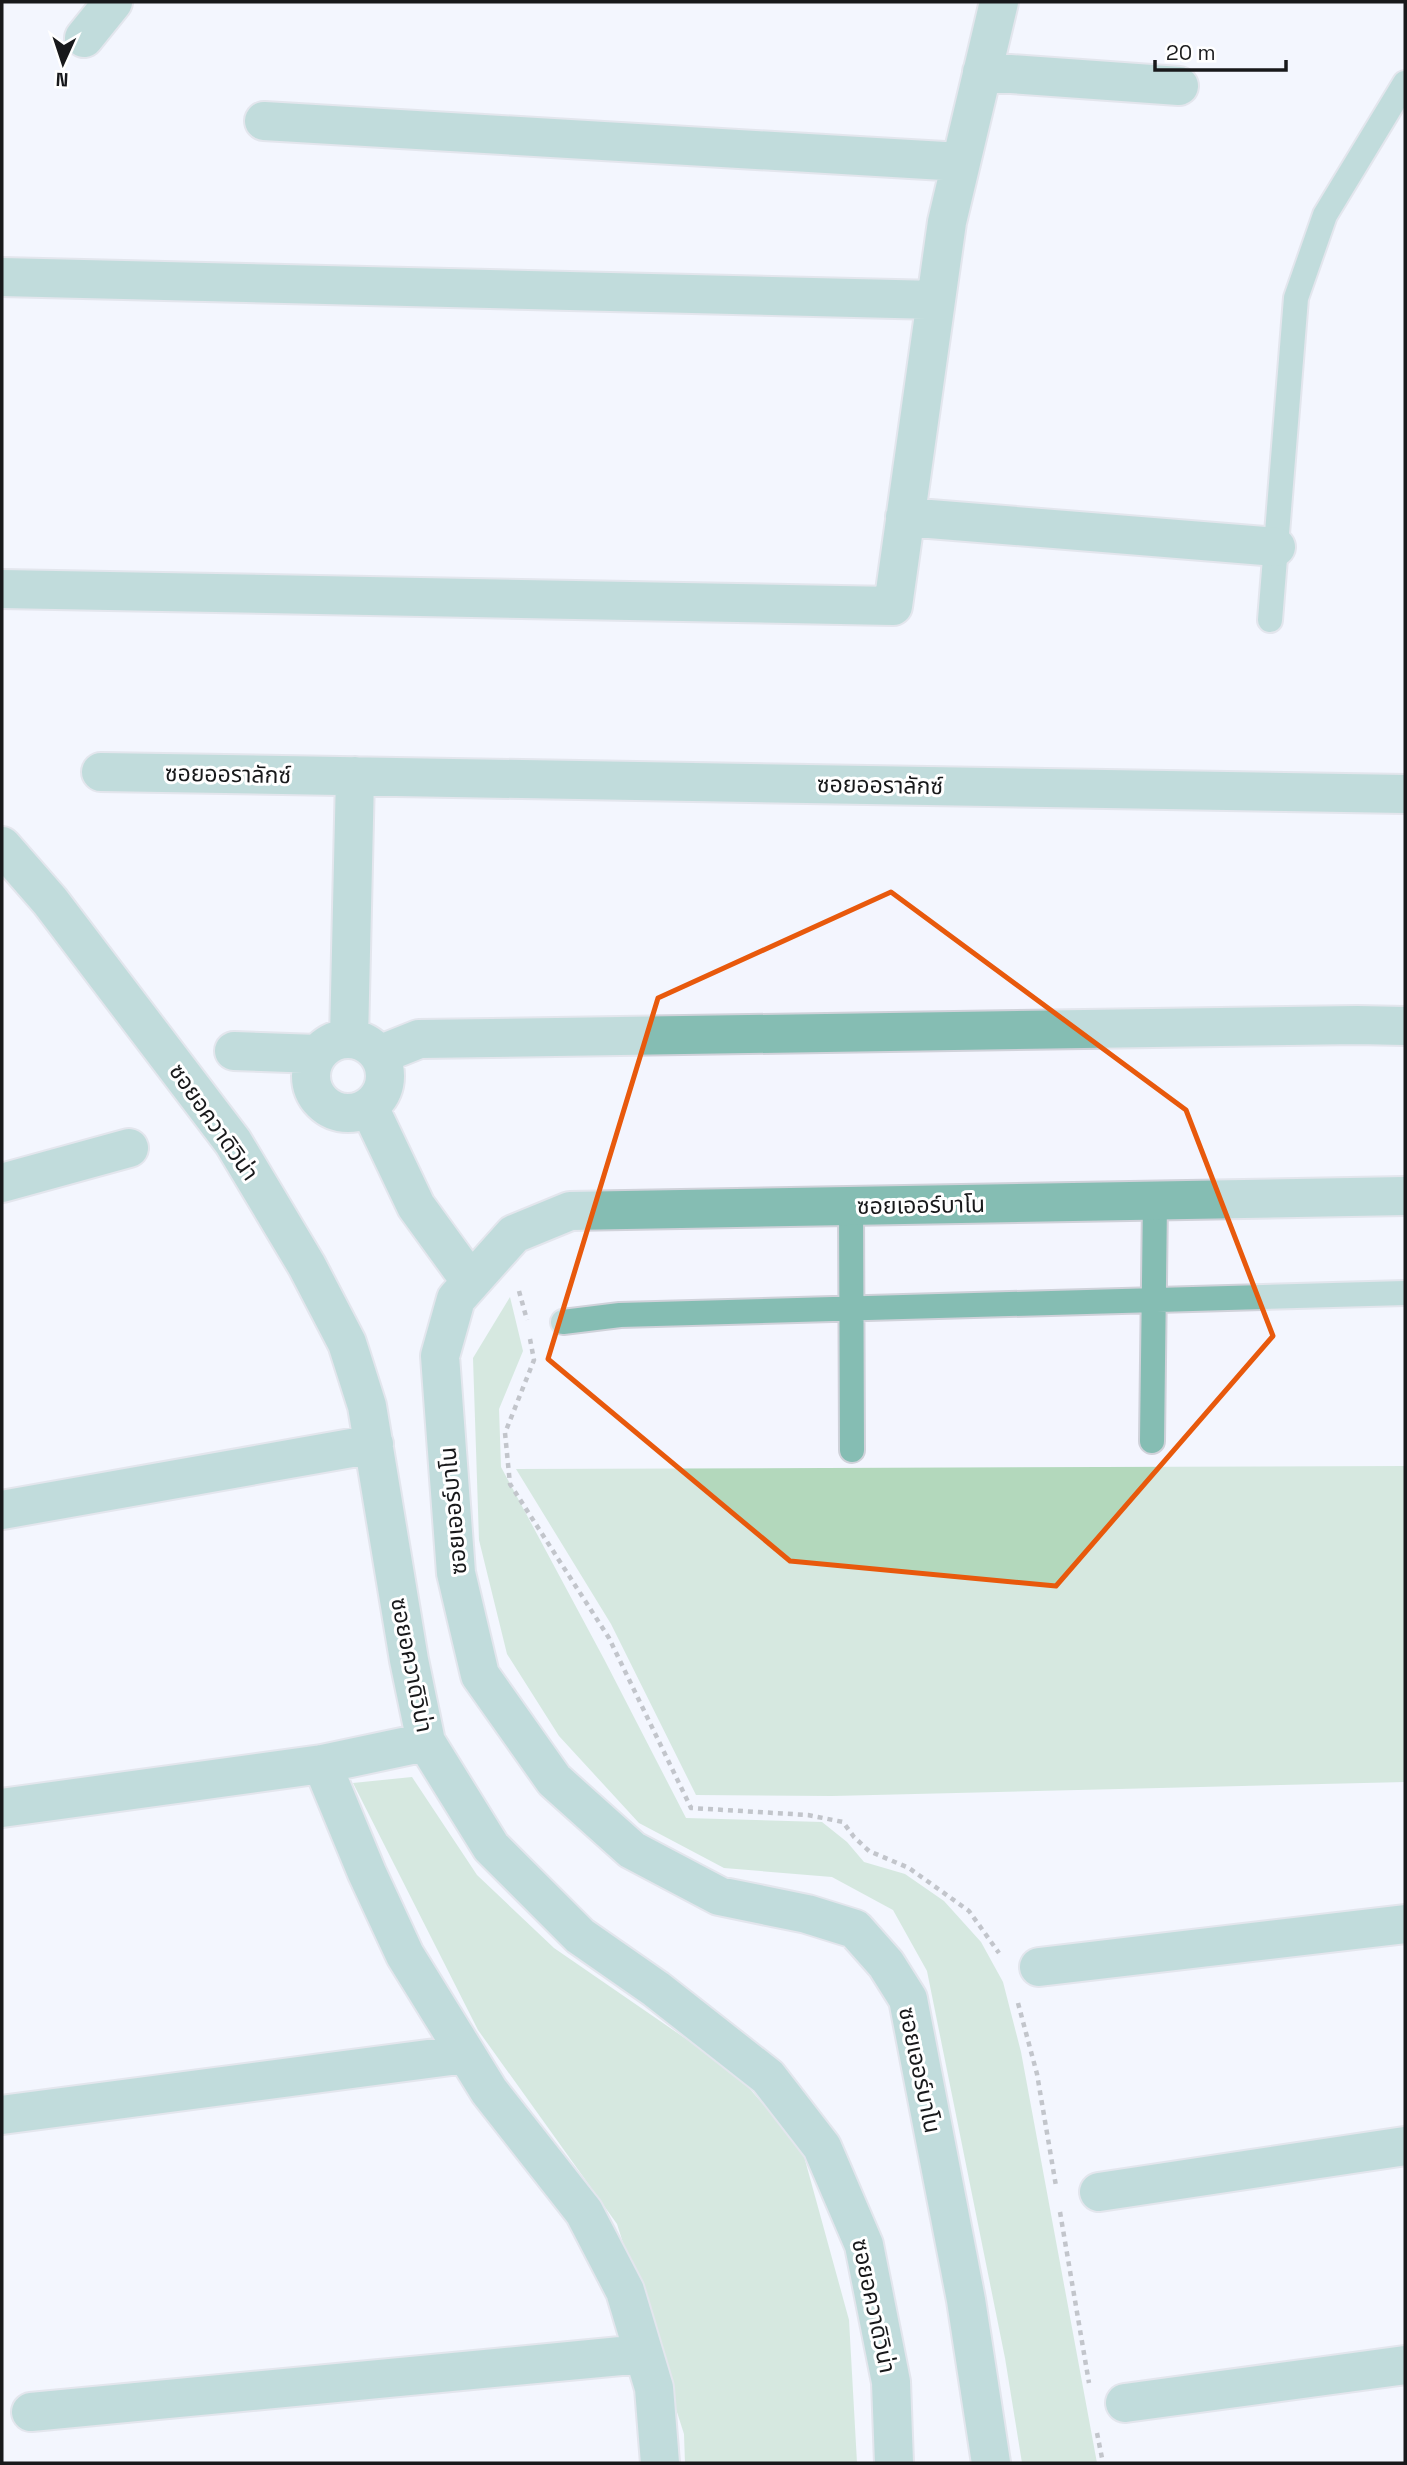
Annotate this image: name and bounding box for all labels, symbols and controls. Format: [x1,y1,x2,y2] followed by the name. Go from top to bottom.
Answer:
[28,28,98,98] north arrow
[1155,28,1286,72] scale bar
[1166,39,1216,66] text: 20 m
[55,67,69,92] text: N
[165,758,292,790] street label: ซอยออราลักซ์
[817,769,944,801] street label: ซอยออราลักซ์
[163,1057,265,1187] street label: ซอยอควาดิวิน่า
[857,1189,985,1221] street label: ซอยเออร์บาโน
[432,1446,474,1576] street label: ซอยเออร์บาโน
[384,1595,440,1735] street label: ซอยอควาดิวิน่า
[892,2004,948,2136] street label: ซอยเออร์บาโน
[845,2236,903,2376] street label: ซอยอควาดิวิน่า

